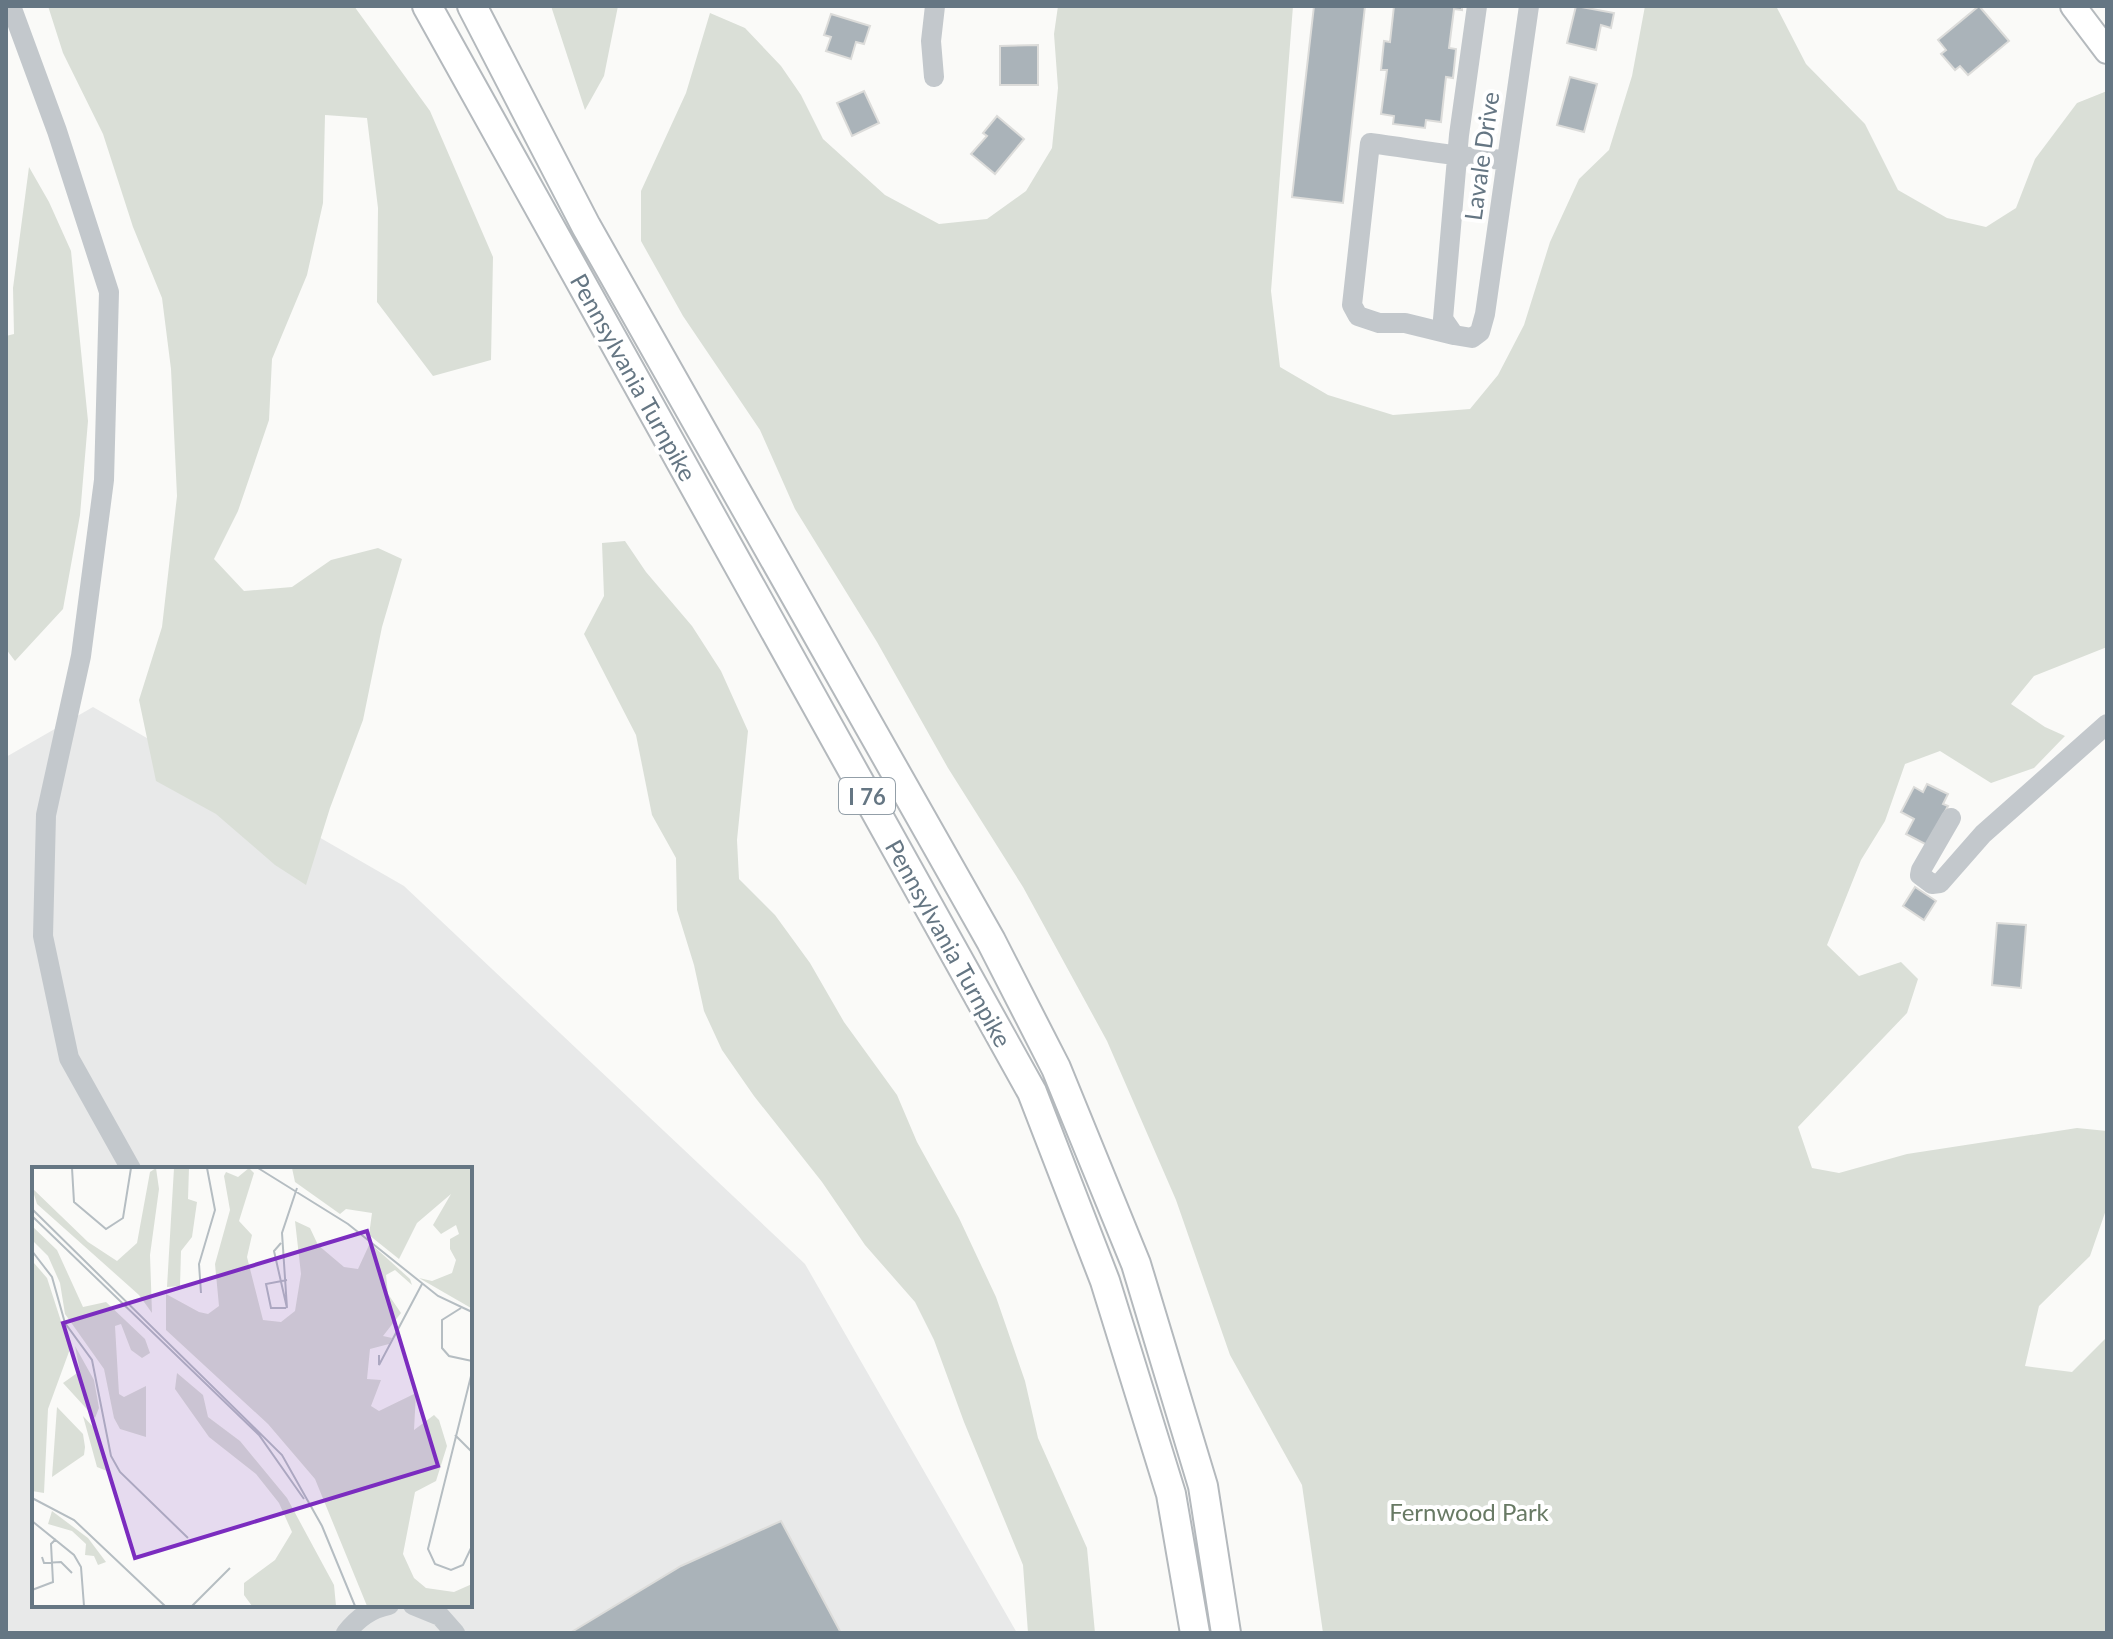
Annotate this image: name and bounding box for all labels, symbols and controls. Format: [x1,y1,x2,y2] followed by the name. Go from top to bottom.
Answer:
[1458,90,1504,222] street label: Lavale Drive
[565,268,703,486] street label: Pennsylvania Turnpike
[839,778,895,814] road number: I 76
[880,834,1018,1052] street label: Pennsylvania Turnpike
[32,1167,472,1607] inset map
[1389,1497,1550,1526] park label: Fernwood Park

